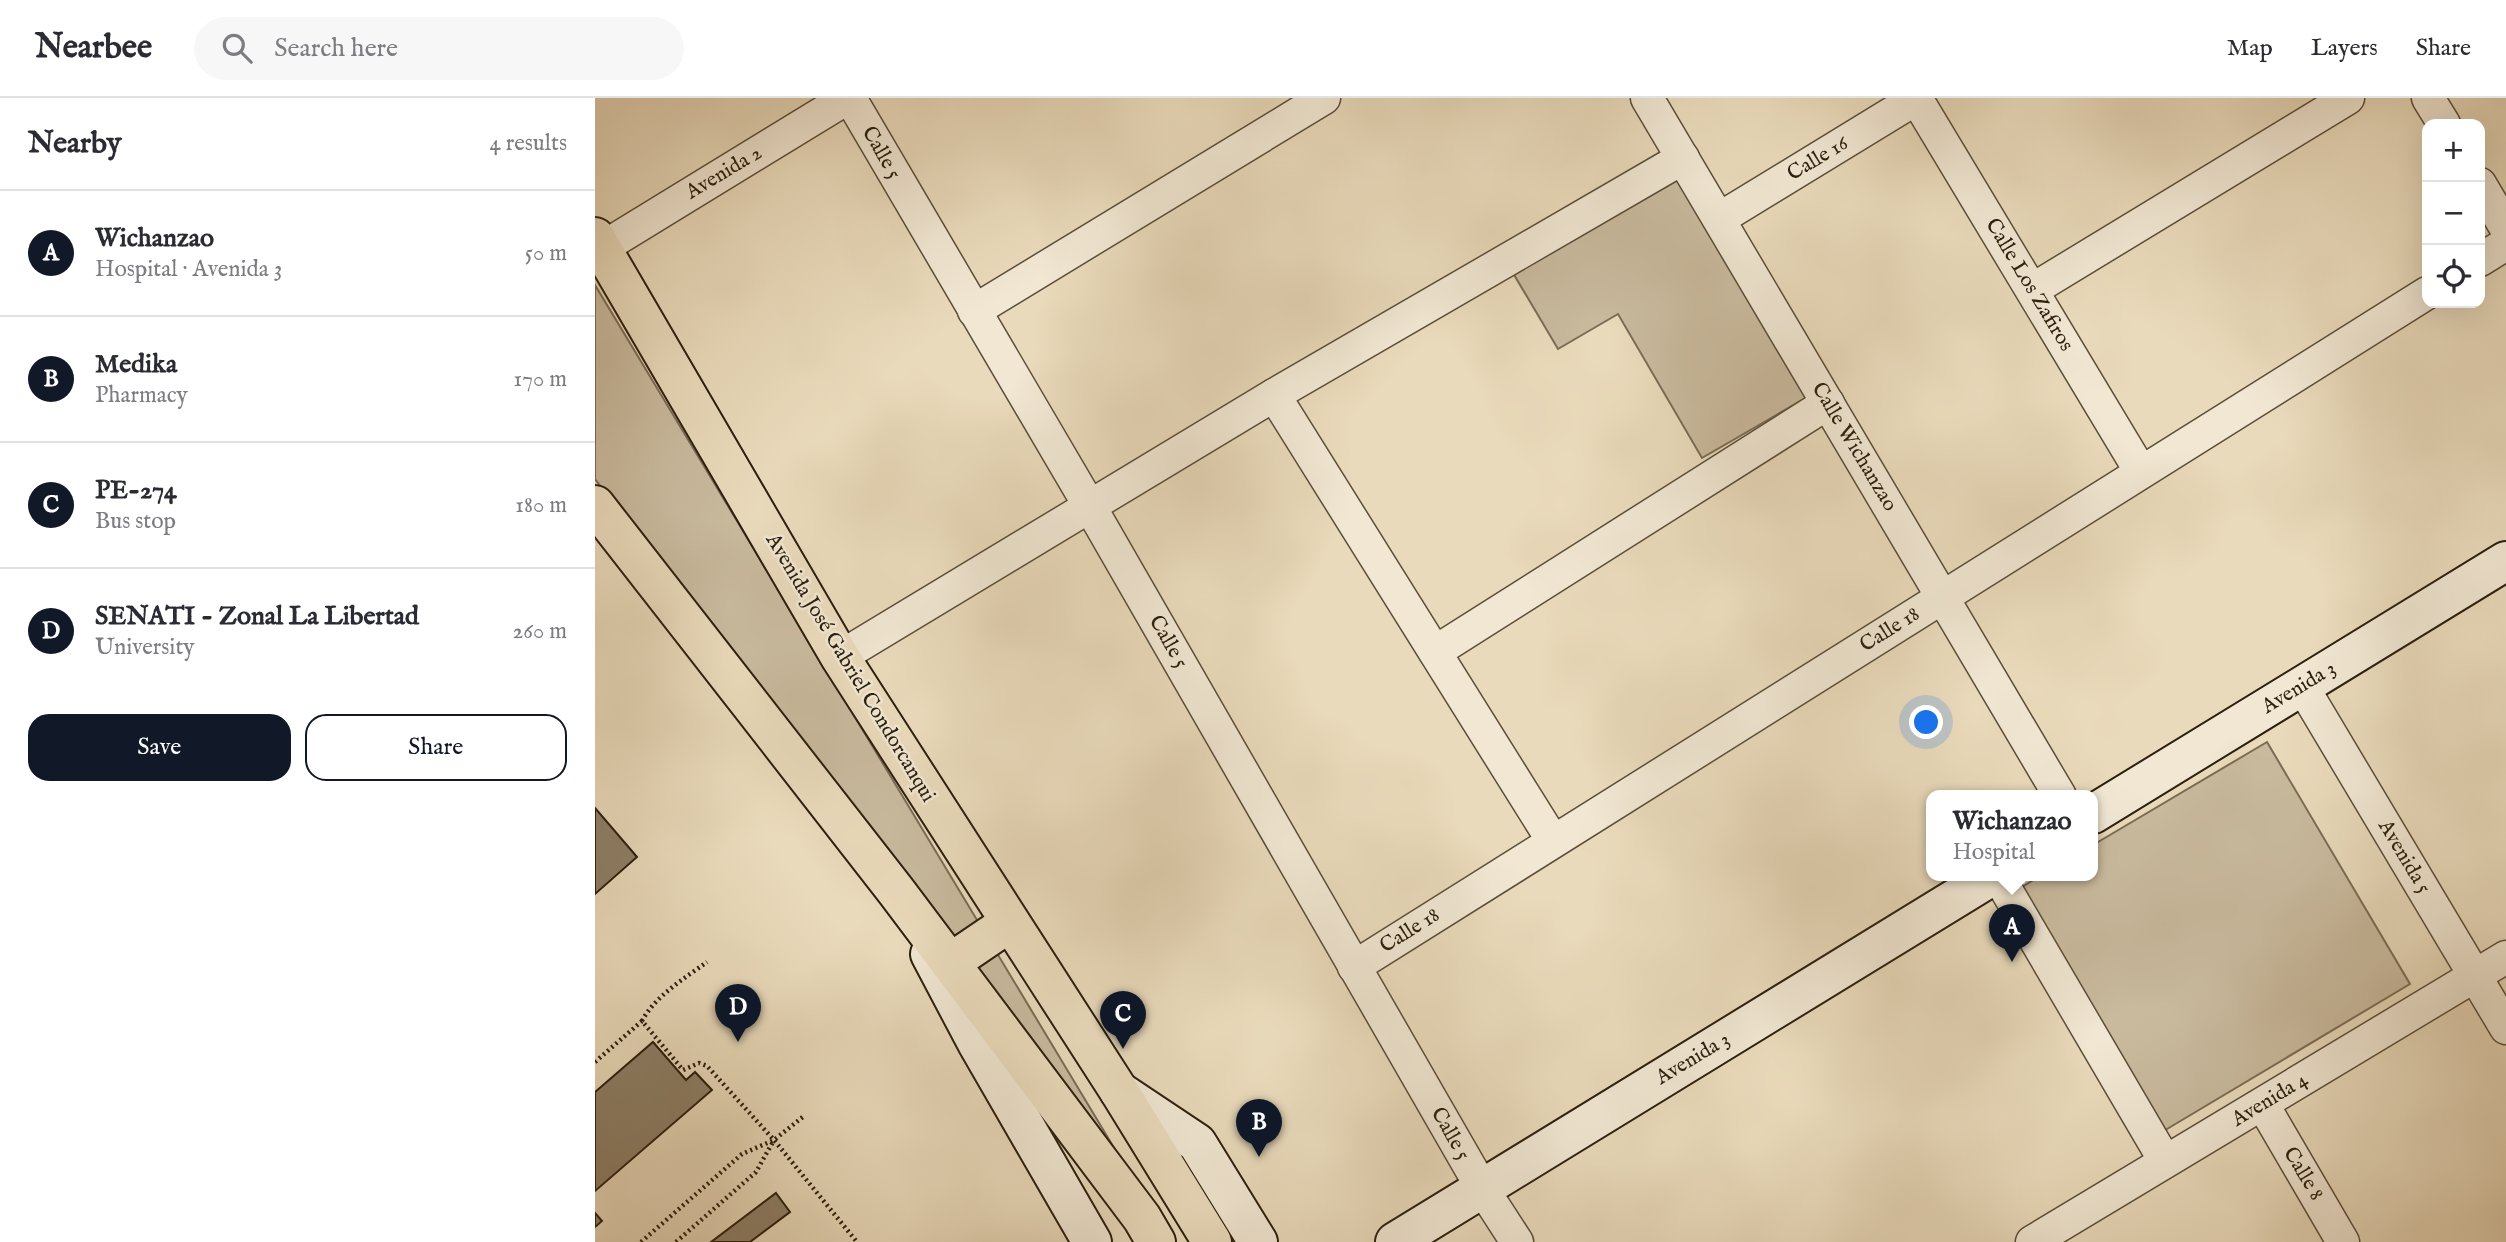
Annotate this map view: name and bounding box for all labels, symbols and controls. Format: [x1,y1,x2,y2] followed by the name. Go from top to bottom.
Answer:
[194,17,684,80] search box
[35,27,152,69] text: Nearbee
[218,29,256,67] icon: search
[274,32,398,65] text: Search here
[2227,33,2273,64] text: Map
[2311,33,2378,64] text: Layers
[2416,33,2471,64] text: Share
[2422,119,2485,308] map controls
[2422,119,2485,182] button: +
[855,121,907,185] street label: Calle 5
[28,125,121,163] text: Nearby
[489,129,567,158] text: 4 results
[1783,130,1854,188] street label: Calle 16
[680,140,767,207] street label: Avenida 2
[2422,182,2485,245] button: −
[1979,214,2079,356] street label: Calle Los Zafiros
[95,222,214,255] text: Wichanzao
[43,239,59,268] text: A
[525,239,567,268] text: 50 m
[2422,245,2485,308] button: locate
[95,255,282,284] text: Hospital · Avenida 3
[95,348,177,381] text: Medika
[43,365,59,394] text: B
[514,365,567,394] text: 170 m
[1805,378,1903,516] street label: Calle Wichanzao
[95,381,188,410] text: Pharmacy
[95,474,177,507] text: PE-274
[43,491,59,520] text: C
[515,491,567,520] text: 180 m
[95,507,176,536] text: Bus stop
[758,528,941,807] street label: Avenida José Gabriel Condorcanqui
[95,600,419,633] text: SENATI - Zonal La Libertad
[1855,601,1925,659] street label: Calle 18
[1142,610,1194,674] street label: Calle 5
[42,617,60,646] text: D
[512,617,567,646] text: 260 m
[95,633,195,662] text: University
[2256,655,2341,721] street label: Avenida 3
[1909,705,1943,739] your location
[28,714,291,781] button: Save
[305,714,567,781] button: Share
[1926,790,2098,881] popup
[1952,805,2072,838] text: Wichanzao
[2371,814,2437,899] street label: Avenida 5
[1952,838,2035,867] text: Hospital
[1375,902,1445,960] street label: Calle 18
[1989,904,2035,962] pin: A
[715,984,761,1042] pin: D
[1100,991,1146,1049] pin: C
[1650,1026,1735,1092] street label: Avenida 3
[2226,1066,2314,1134] street label: Avenida 4
[1236,1099,1282,1157] pin: B
[1424,1102,1476,1166] street label: Calle 5
[2277,1142,2329,1206] street label: Calle 8

